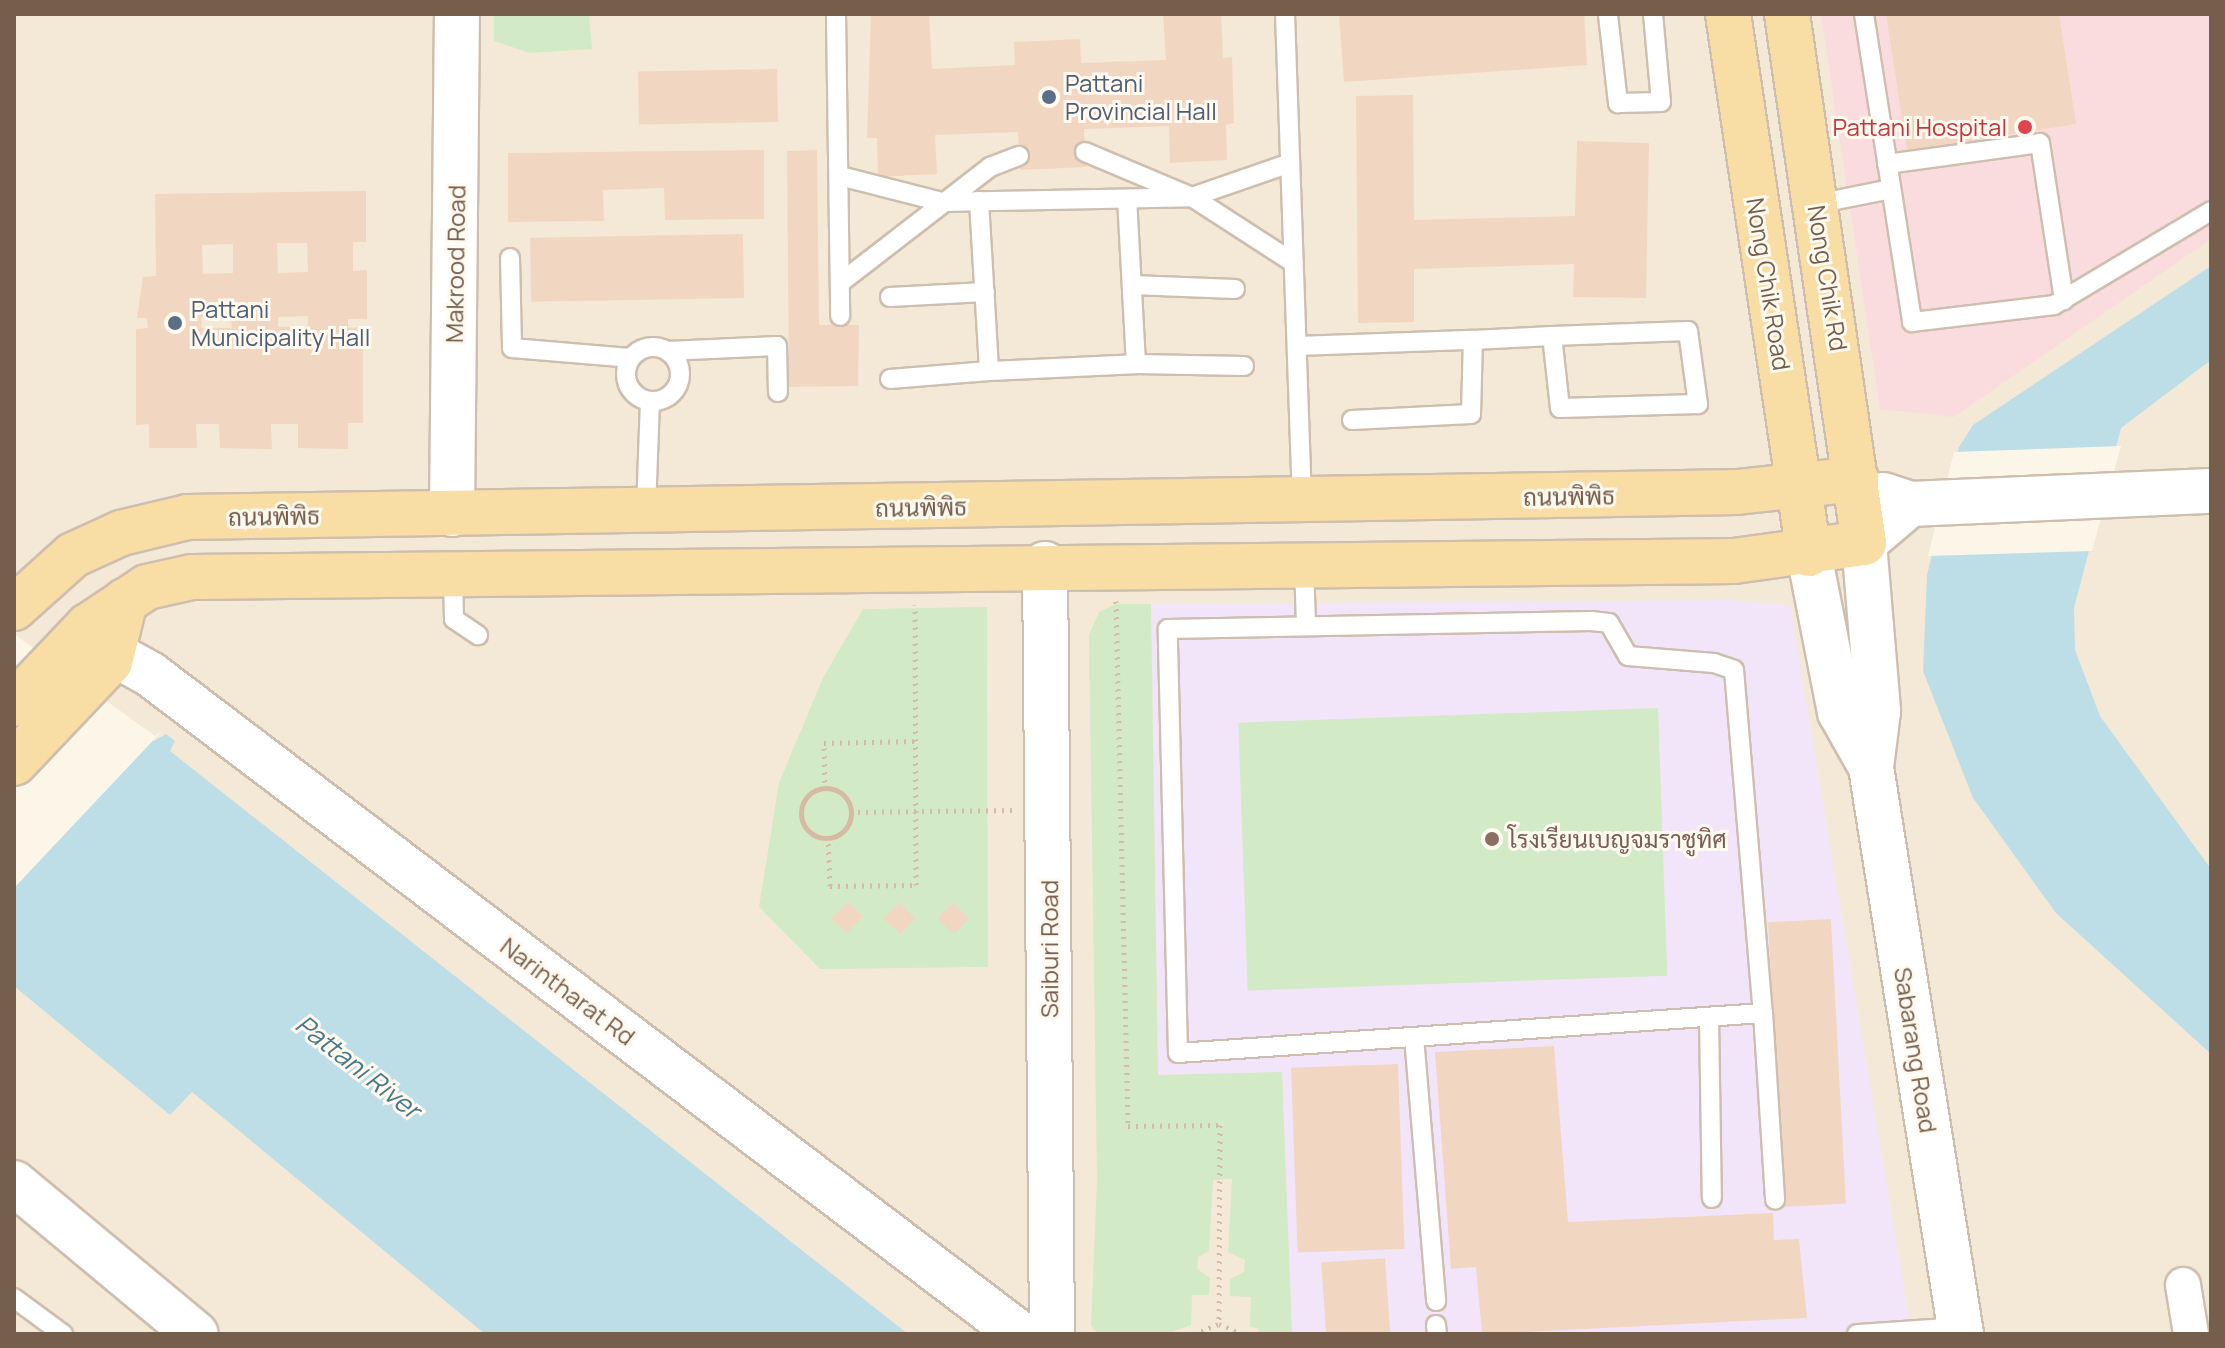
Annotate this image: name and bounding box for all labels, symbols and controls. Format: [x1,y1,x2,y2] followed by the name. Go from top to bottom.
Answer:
[1065,69,1217,125] place label: Pattani Provincial Hall
[1040,88,1058,106] marker: Pattani Provincial Hall
[1832,113,2007,141] place label: Pattani Hospital
[2014,116,2036,138] marker: Pattani Hospital
[439,185,471,343] street label: Makrood Road
[1741,196,1797,372] street label: Nong Chik Road
[1802,203,1854,353] street label: Nong Chik Rd
[191,295,370,351] place label: Pattani Municipality Hall
[166,314,184,332] marker: Pattani Municipality Hall
[1523,481,1615,511] street label: ถนนพิพิธ
[875,492,967,522] street label: ถนนพิพิธ
[228,501,320,531] street label: ถนนพิพิธ
[1508,825,1727,853] place label: โรงเรียนเบญจมราชูทิศ
[1483,830,1501,848] marker: โรงเรียนเบญจมราชูทิศ
[1035,880,1063,1018] street label: Saiburi Road
[495,931,641,1051] street label: Narintharat Rd
[1889,965,1943,1135] street label: Sabarang Road
[289,1009,427,1125] water label: Pattani River

